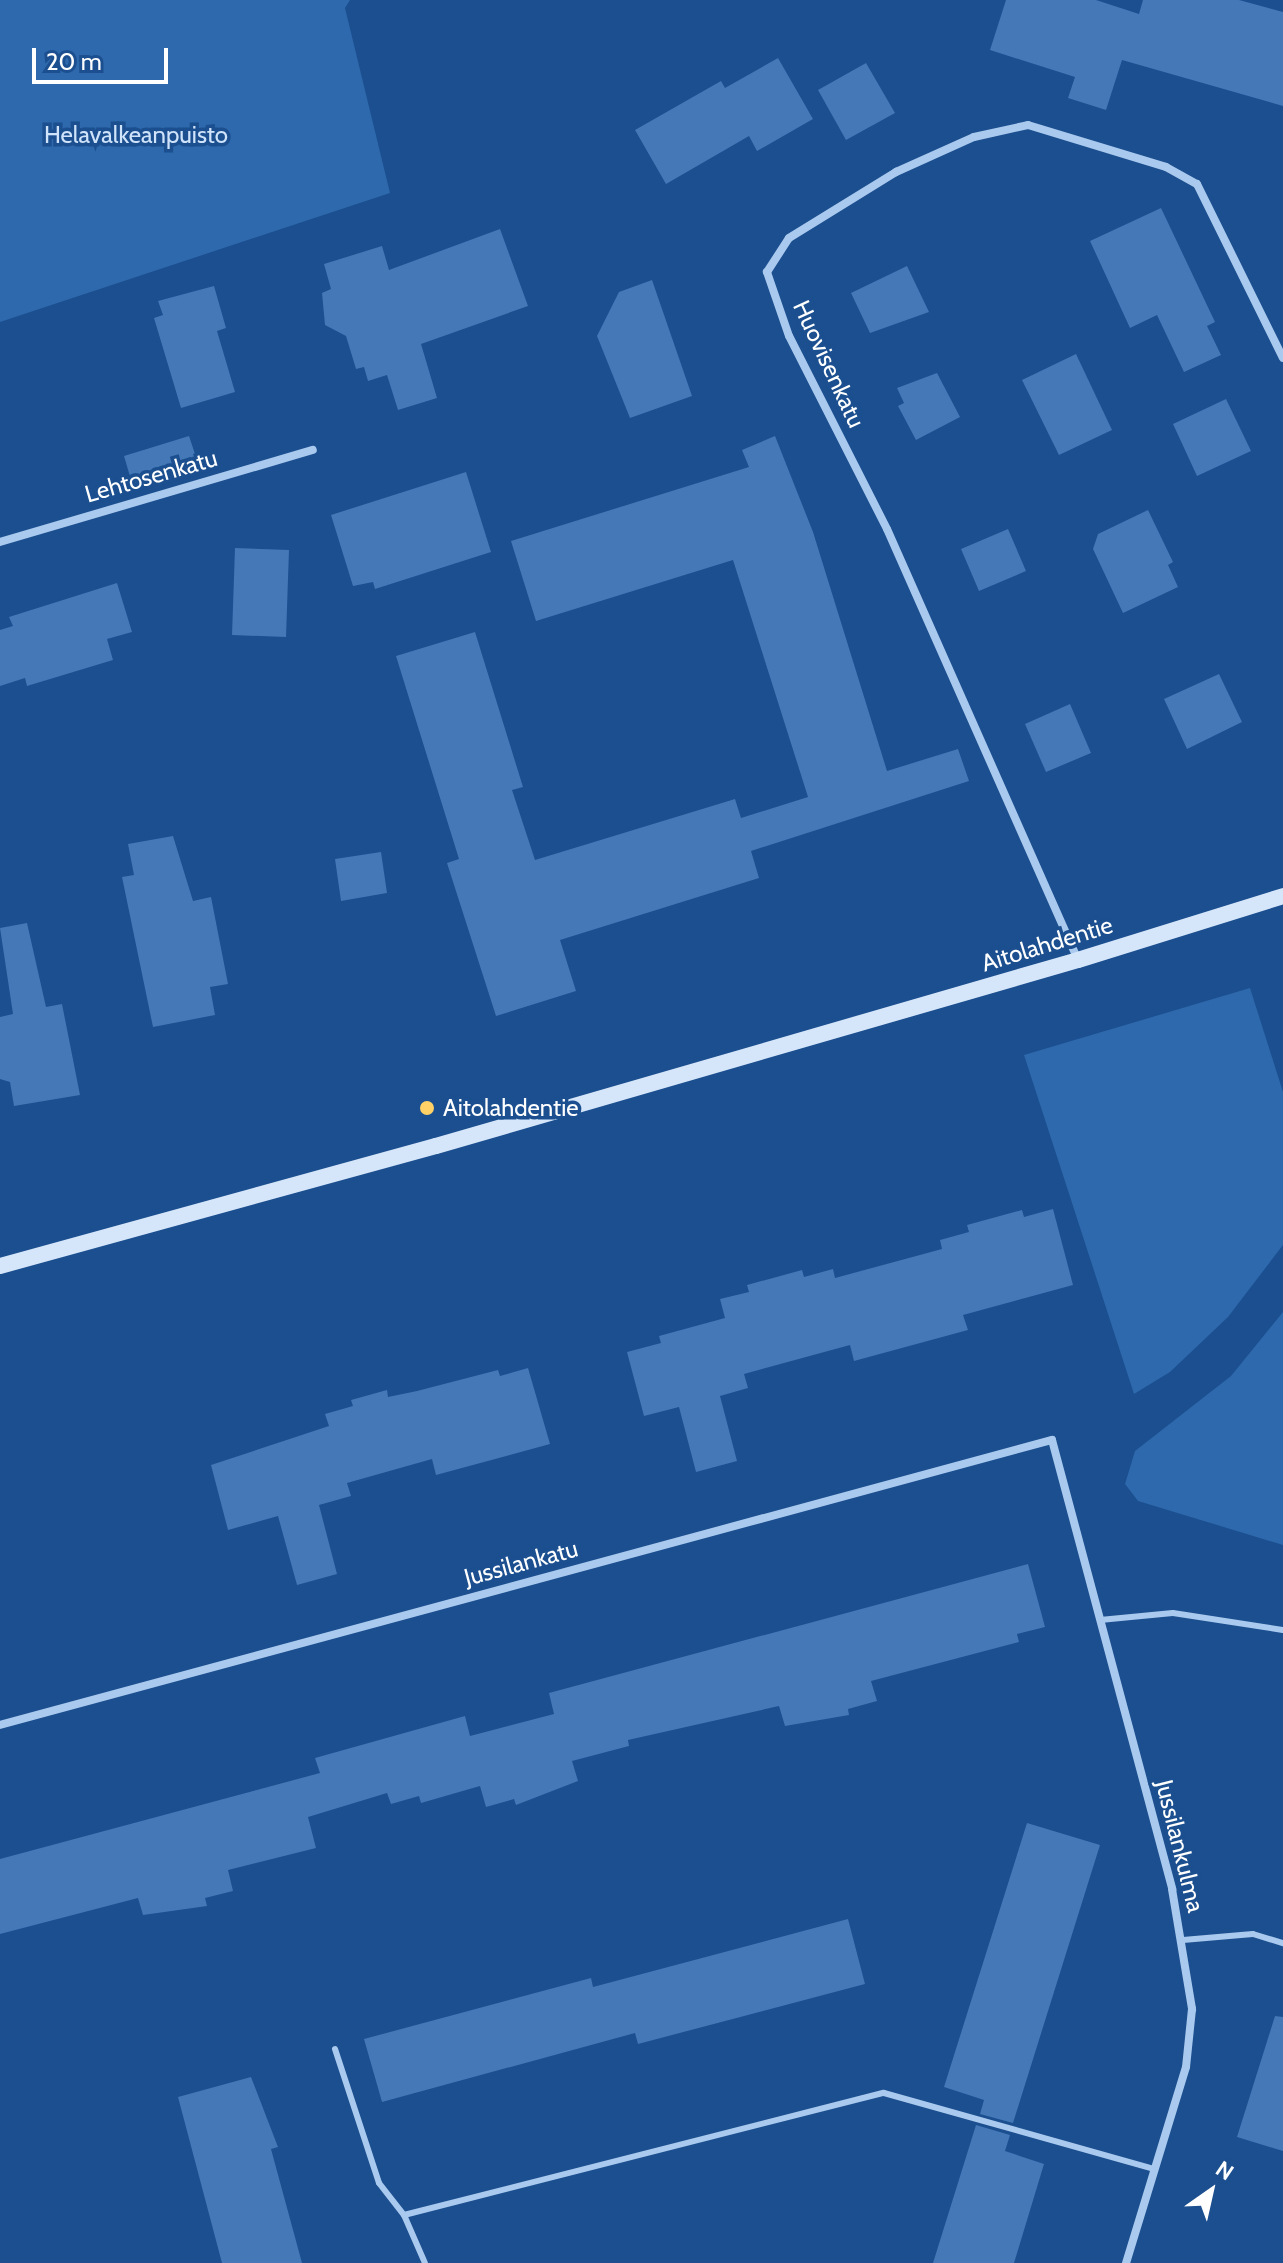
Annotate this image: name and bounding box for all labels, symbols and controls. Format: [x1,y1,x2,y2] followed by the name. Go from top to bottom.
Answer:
[36,32,172,82] scale bar
[46,47,102,76] text: 20 m
[44,121,228,149] park label: Helavalkeanpuisto
[787,296,871,432] street label: Huovisenkatu
[82,443,220,509] street label: Lehtosenkatu
[978,910,1116,978] street label: Aitolahdentie
[443,1094,579,1122] place label: Aitolahdentie
[418,1099,436,1117] marker: Aitolahdentie
[461,1534,581,1592] street label: Jussilankatu
[1150,1777,1210,1915] street label: Jussilankulma
[1171,2151,1251,2231] north arrow
[1211,2155,1239,2186] text: N

